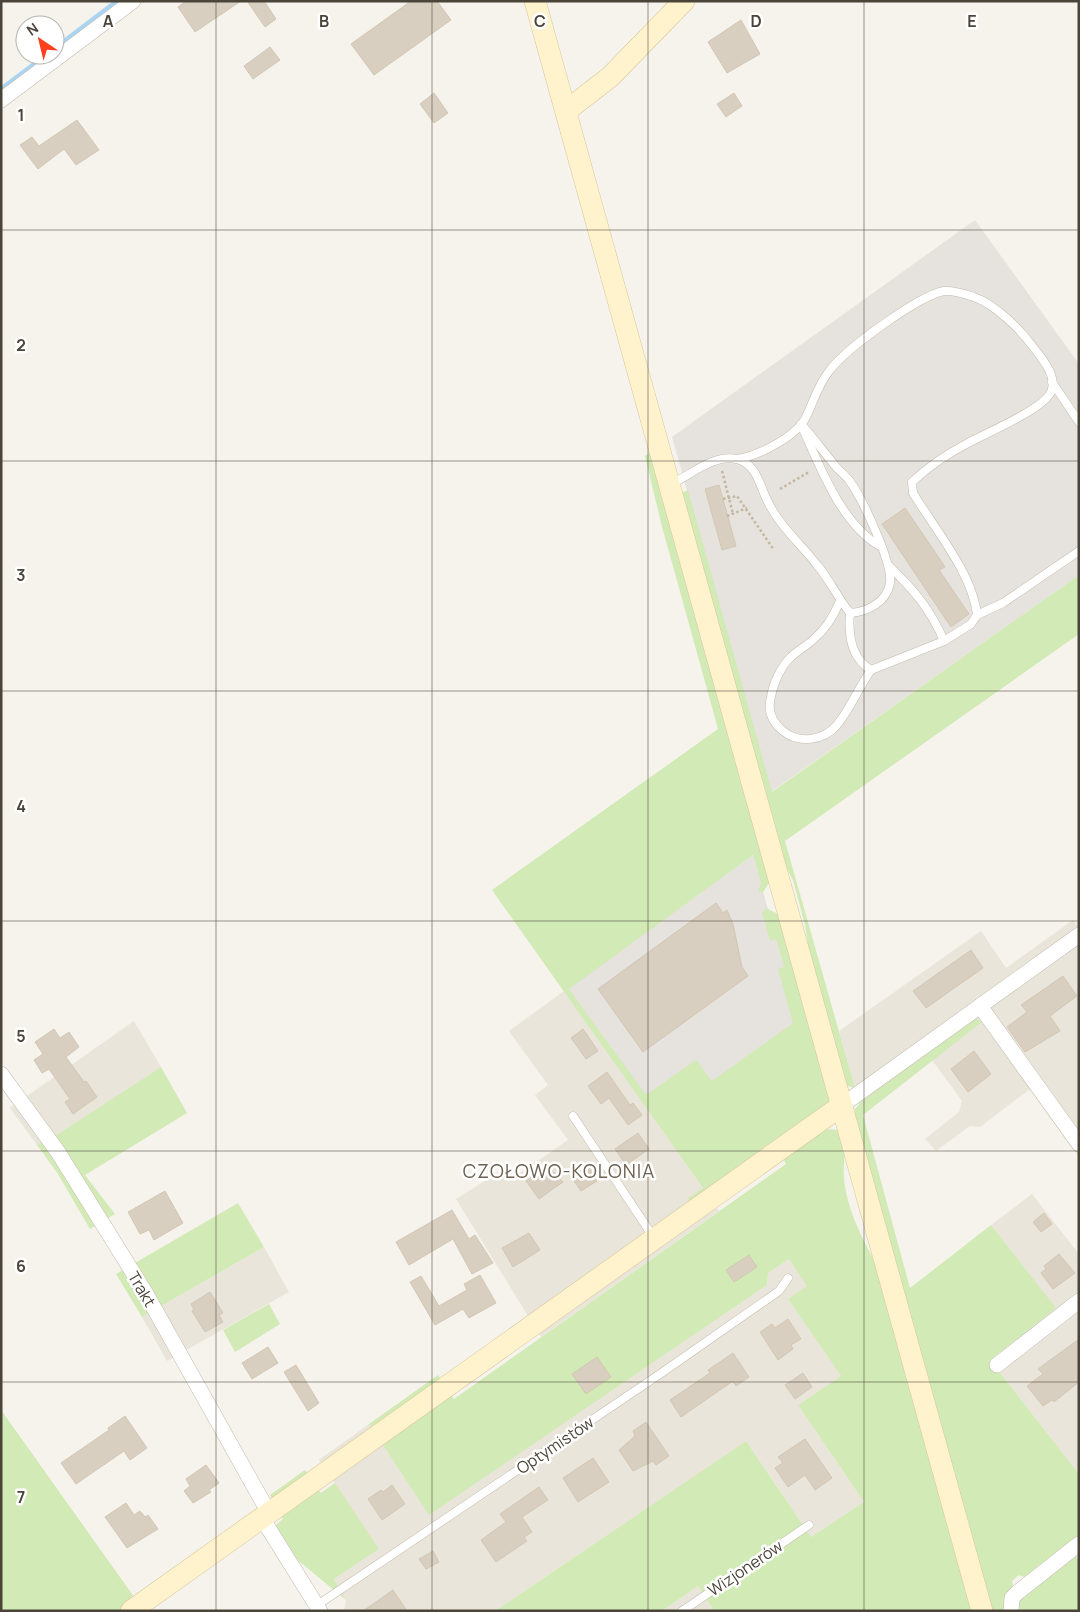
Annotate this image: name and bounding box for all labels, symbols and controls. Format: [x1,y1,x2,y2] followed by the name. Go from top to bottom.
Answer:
[103,10,114,32] text: A
[319,10,329,32] text: B
[534,10,546,32] text: C
[750,10,762,32] text: D
[967,10,977,32] text: E
[15,15,65,65] north arrow
[23,18,42,40] text: N
[17,104,25,126] text: 1
[16,334,26,356] text: 2
[16,564,26,586] text: 3
[16,795,26,817] text: 4
[16,1025,26,1047] text: 5
[463,1158,655,1184] district label: CZOŁOWO-KOLONIA
[16,1255,26,1277] text: 6
[123,1267,161,1311] street label: Trakt
[512,1411,598,1479] street label: Optymistów
[17,1486,25,1508] text: 7
[703,1535,787,1601] street label: Wizjonerów

